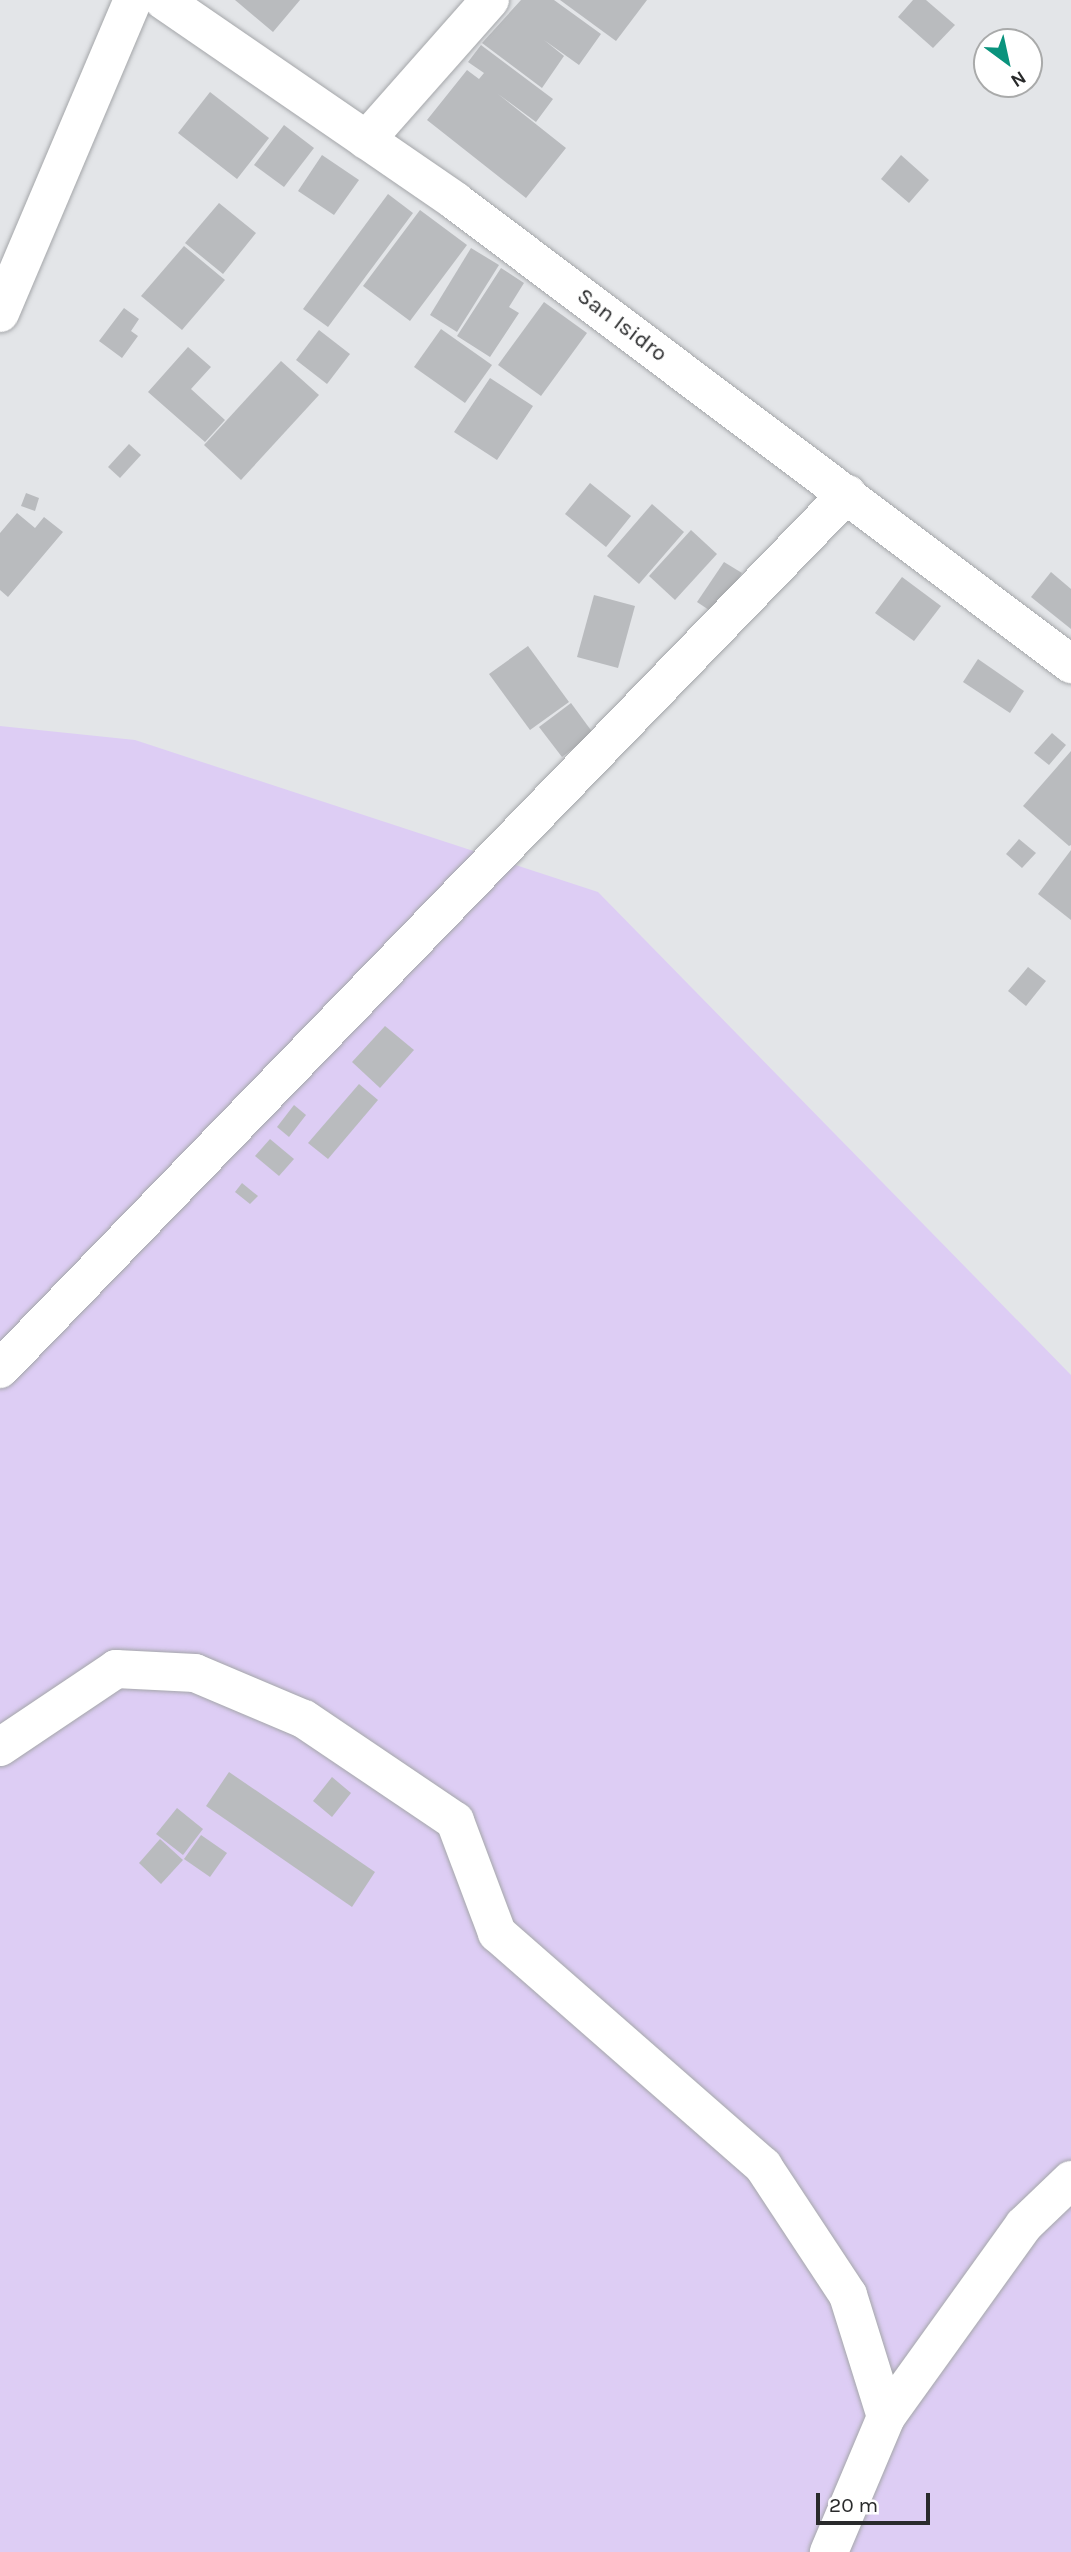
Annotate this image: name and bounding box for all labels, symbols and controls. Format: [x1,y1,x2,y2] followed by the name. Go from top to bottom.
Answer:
[973,28,1043,98] north arrow
[1007,66,1030,92] text: N
[571,282,673,368] street label: San Isidro
[819,2478,933,2522] scale bar
[829,2493,878,2517] text: 20 m

